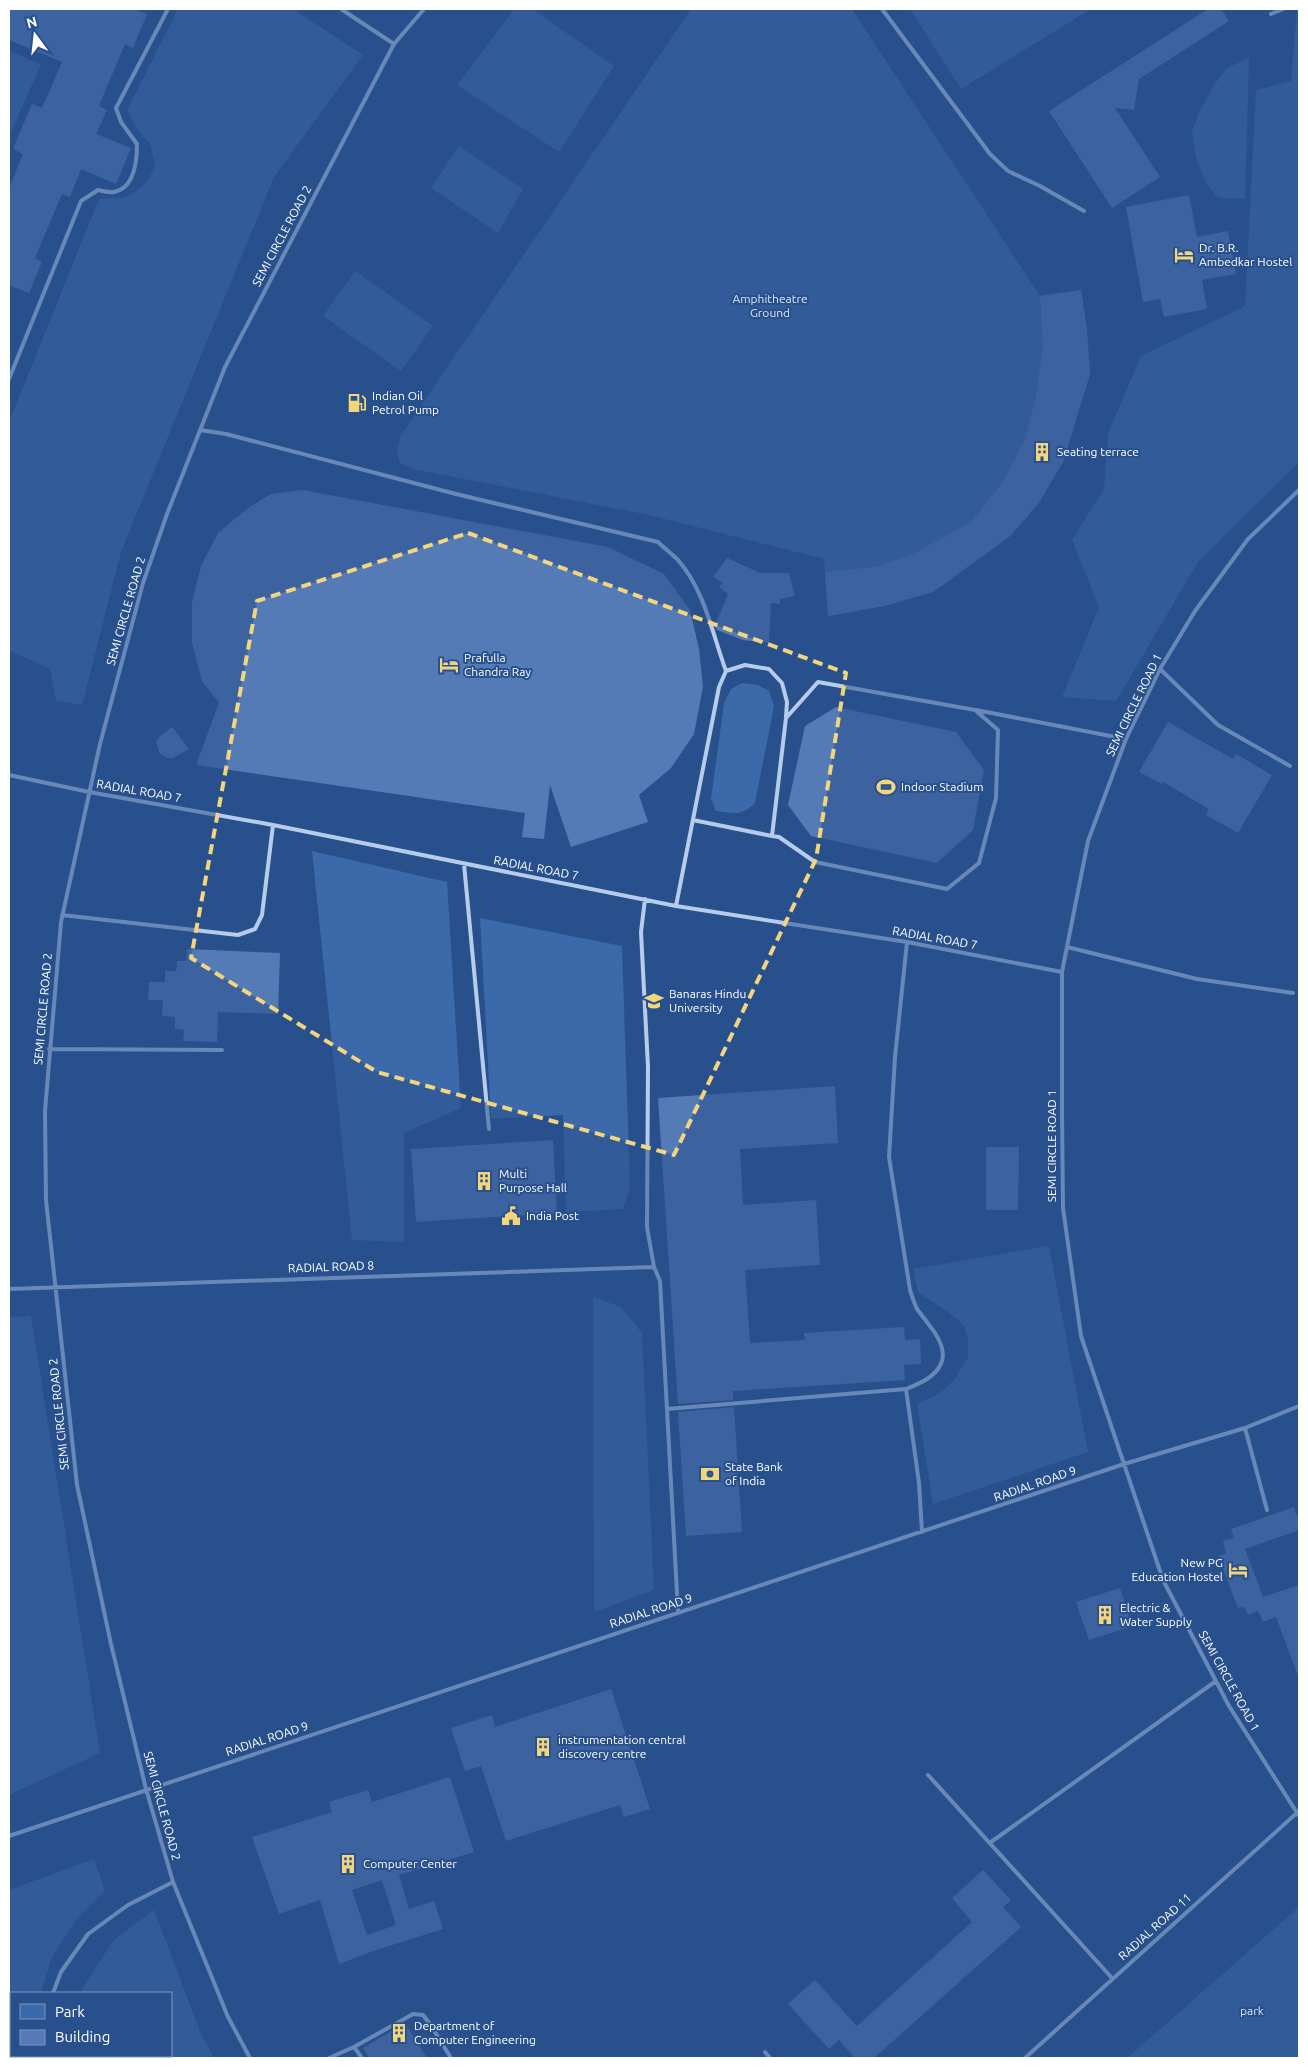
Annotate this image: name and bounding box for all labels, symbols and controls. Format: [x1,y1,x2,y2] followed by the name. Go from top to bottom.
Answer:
[10,10,60,60] north arrow
[25,13,39,32] text: N
[249,183,314,288] street label: SEMI CIRCLE ROAD 2
[1199,241,1292,268] place label: Dr. B.R. Ambedkar Hostel
[1173,244,1195,266] hotel icon: Dr. B.R. Ambedkar Hostel
[732,292,808,319] park label: Amphitheatre Ground
[372,389,439,416] place label: Indian Oil Petrol Pump
[346,392,368,414] fuel station icon: Indian Oil Petrol Pump
[1031,441,1053,463] building icon: Seating terrace
[1057,445,1139,458] place label: Seating terrace
[104,555,147,667] street label: SEMI CIRCLE ROAD 2
[464,651,531,678] place label: Prafulla Chandra Ray
[1103,651,1164,758] street label: SEMI CIRCLE ROAD 1
[438,654,460,676] hotel icon: Prafulla Chandra Ray
[875,776,897,798] sports icon: Indoor Stadium
[95,777,183,804] street label: RADIAL ROAD 7
[901,780,984,793] place label: Indoor Stadium
[493,853,580,882] street label: RADIAL ROAD 7
[891,924,979,951] street label: RADIAL ROAD 7
[31,952,54,1066] street label: SEMI CIRCLE ROAD 2
[669,987,746,1014] place label: Banaras Hindu University
[643,990,665,1012] school or university icon: Banaras Hindu University
[1045,1090,1058,1202] street label: SEMI CIRCLE ROAD 1
[499,1167,567,1194] place label: Multi Purpose Hall
[473,1170,495,1192] building icon: Multi Purpose Hall
[500,1205,522,1227] public building icon: India Post
[526,1209,579,1222] place label: India Post
[288,1258,375,1275] street label: RADIAL ROAD 8
[46,1357,71,1471] street label: SEMI CIRCLE ROAD 2
[725,1460,783,1487] place label: State Bank of India
[699,1463,721,1485] bank icon: State Bank of India
[992,1463,1078,1504] street label: RADIAL ROAD 9
[1131,1556,1223,1583] place label: New PG Education Hostel
[1227,1559,1249,1581] hotel icon: New PG Education Hostel
[608,1591,694,1630] street label: RADIAL ROAD 9
[1120,1601,1192,1628] place label: Electric & Water Supply
[1094,1604,1116,1626] building icon: Electric & Water Supply
[1196,1628,1262,1733] street label: SEMI CIRCLE ROAD 1
[224,1719,310,1758] street label: RADIAL ROAD 9
[558,1733,686,1760] place label: instrumentation central discovery centre
[532,1736,554,1758] building icon: instrumentation central discovery centre
[142,1750,183,1862] street label: SEMI CIRCLE ROAD 2
[337,1853,359,1875] building icon: Computer Center
[363,1857,457,1870] place label: Computer Center
[1116,1891,1194,1963] street label: RADIAL ROAD 11
[10,1992,172,2057] legend
[55,2003,85,2020] text: Park
[1240,2004,1264,2017] park label: park
[414,2019,536,2046] place label: Department of Computer Engineering
[388,2022,410,2044] building icon: Department of Computer Engineering
[55,2028,110,2045] text: Building

